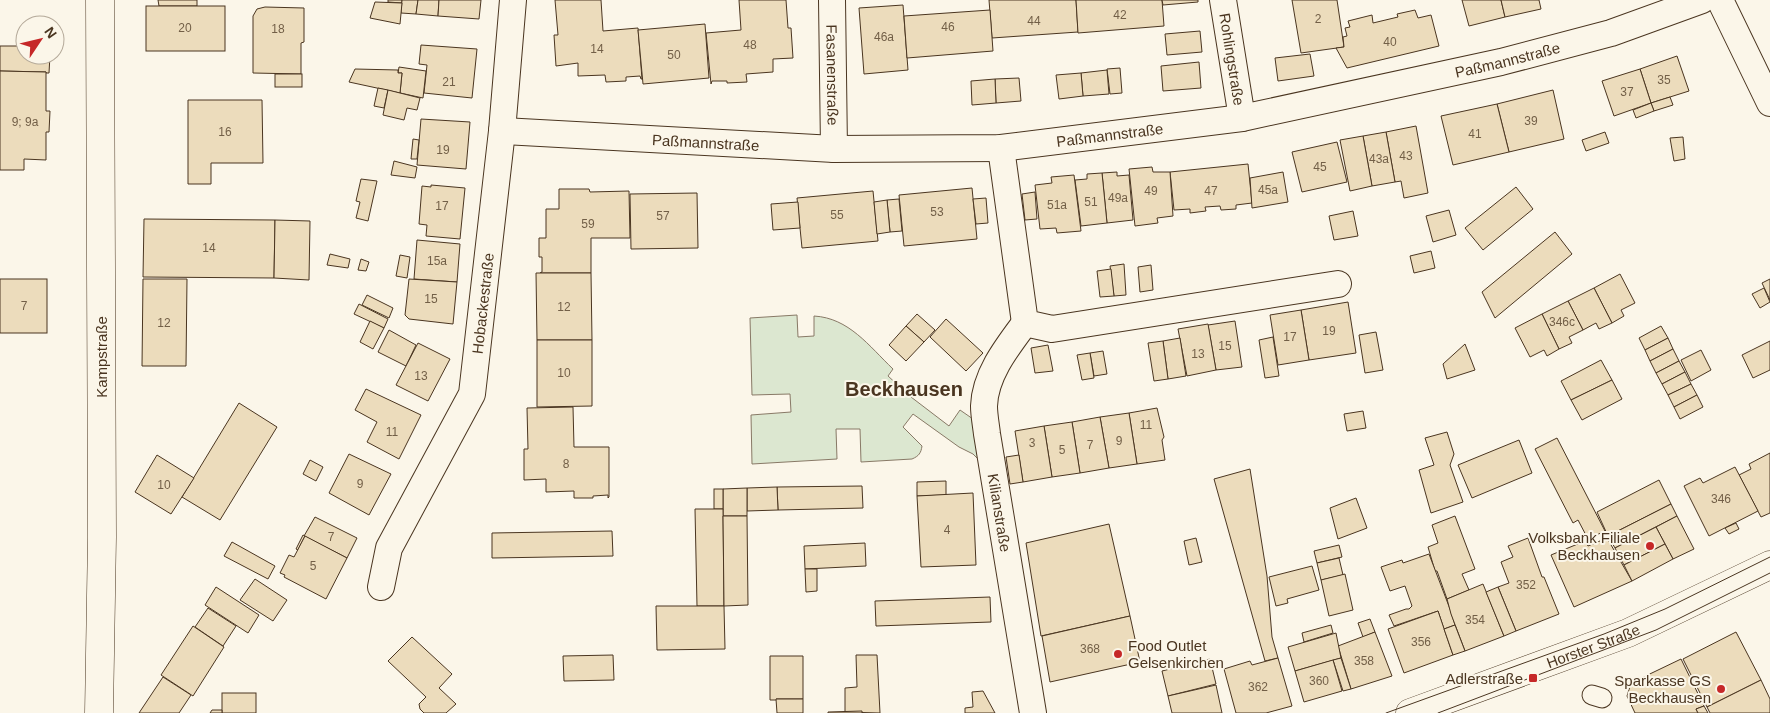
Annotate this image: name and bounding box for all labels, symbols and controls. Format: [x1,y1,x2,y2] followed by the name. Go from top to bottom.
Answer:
[1113,8,1127,22] house number: 42
[1217,12,1248,107] street label: Rohlingstraße
[1315,12,1322,26] house number: 2
[1027,14,1041,28] house number: 44
[15,15,65,65] north arrow
[941,20,955,34] house number: 46
[178,21,192,35] house number: 20
[271,22,285,36] house number: 18
[41,24,60,41] text: N
[824,24,842,126] street label: Fasanenstraße
[874,30,894,44] house number: 46a
[1383,35,1397,49] house number: 40
[743,38,757,52] house number: 48
[1453,38,1562,80] street label: Paßmannstraße
[590,42,604,56] house number: 14
[667,48,681,62] house number: 50
[1657,73,1671,87] house number: 35
[442,75,456,89] house number: 21
[1620,85,1634,99] house number: 37
[1524,114,1538,128] house number: 39
[12,115,39,129] house number: 9; 9a
[1055,119,1164,150] street label: Paßmannstraße
[218,125,232,139] house number: 16
[1468,127,1482,141] house number: 41
[652,131,760,153] street label: Paßmannstraße
[436,143,450,157] house number: 19
[1399,149,1413,163] house number: 43
[1369,152,1389,166] house number: 43a
[1313,160,1327,174] house number: 45
[1258,183,1278,197] house number: 45a
[1144,184,1158,198] house number: 49
[1204,184,1218,198] house number: 47
[1108,191,1128,205] house number: 49a
[1084,195,1098,209] house number: 51
[1047,198,1067,212] house number: 51a
[435,199,449,213] house number: 17
[930,205,944,219] house number: 53
[830,208,844,222] house number: 55
[656,209,670,223] house number: 57
[581,217,595,231] house number: 59
[202,241,216,255] house number: 14
[468,252,497,355] street label: Hobackestraße
[427,254,447,268] house number: 15a
[424,292,438,306] house number: 15
[21,299,28,313] house number: 7
[557,300,571,314] house number: 12
[1549,315,1575,329] house number: 346c
[93,316,110,398] street label: Kampstraße
[157,316,171,330] house number: 12
[1322,324,1336,338] house number: 19
[1283,330,1297,344] house number: 17
[1218,339,1232,353] house number: 15
[1191,347,1205,361] house number: 13
[557,366,571,380] house number: 10
[414,369,428,383] house number: 13
[845,378,963,400] district label: Beckhausen
[1140,418,1153,432] house number: 11
[386,425,399,439] house number: 11
[1116,434,1123,448] house number: 9
[1029,436,1036,450] house number: 3
[1087,438,1094,452] house number: 7
[1059,443,1066,457] house number: 5
[563,457,570,471] house number: 8
[985,472,1015,553] street label: Kilianstraße
[357,477,364,491] house number: 9
[157,478,171,492] house number: 10
[1711,492,1731,506] house number: 346
[944,523,951,537] house number: 4
[1528,529,1640,563] place label: Volksbank Filiale Beckhausen
[328,530,335,544] house number: 7
[1644,540,1656,552] marker: Volksbank Filiale Beckhausen
[310,559,317,573] house number: 5
[1516,578,1536,592] house number: 352
[1465,613,1485,627] house number: 354
[1544,620,1642,671] street label: Horster Straße
[1411,635,1431,649] house number: 356
[1128,637,1224,671] place label: Food Outlet Gelsenkirchen
[1080,642,1100,656] house number: 368
[1112,648,1124,660] marker: Food Outlet Gelsenkirchen
[1354,654,1374,668] house number: 358
[1445,670,1523,687] place label: Adlerstraße
[1527,672,1539,684] marker: Adlerstraße
[1614,672,1711,706] place label: Sparkasse GS Beckhausen
[1309,674,1329,688] house number: 360
[1248,680,1268,694] house number: 362
[1715,683,1727,695] marker: Sparkasse GS Beckhausen

